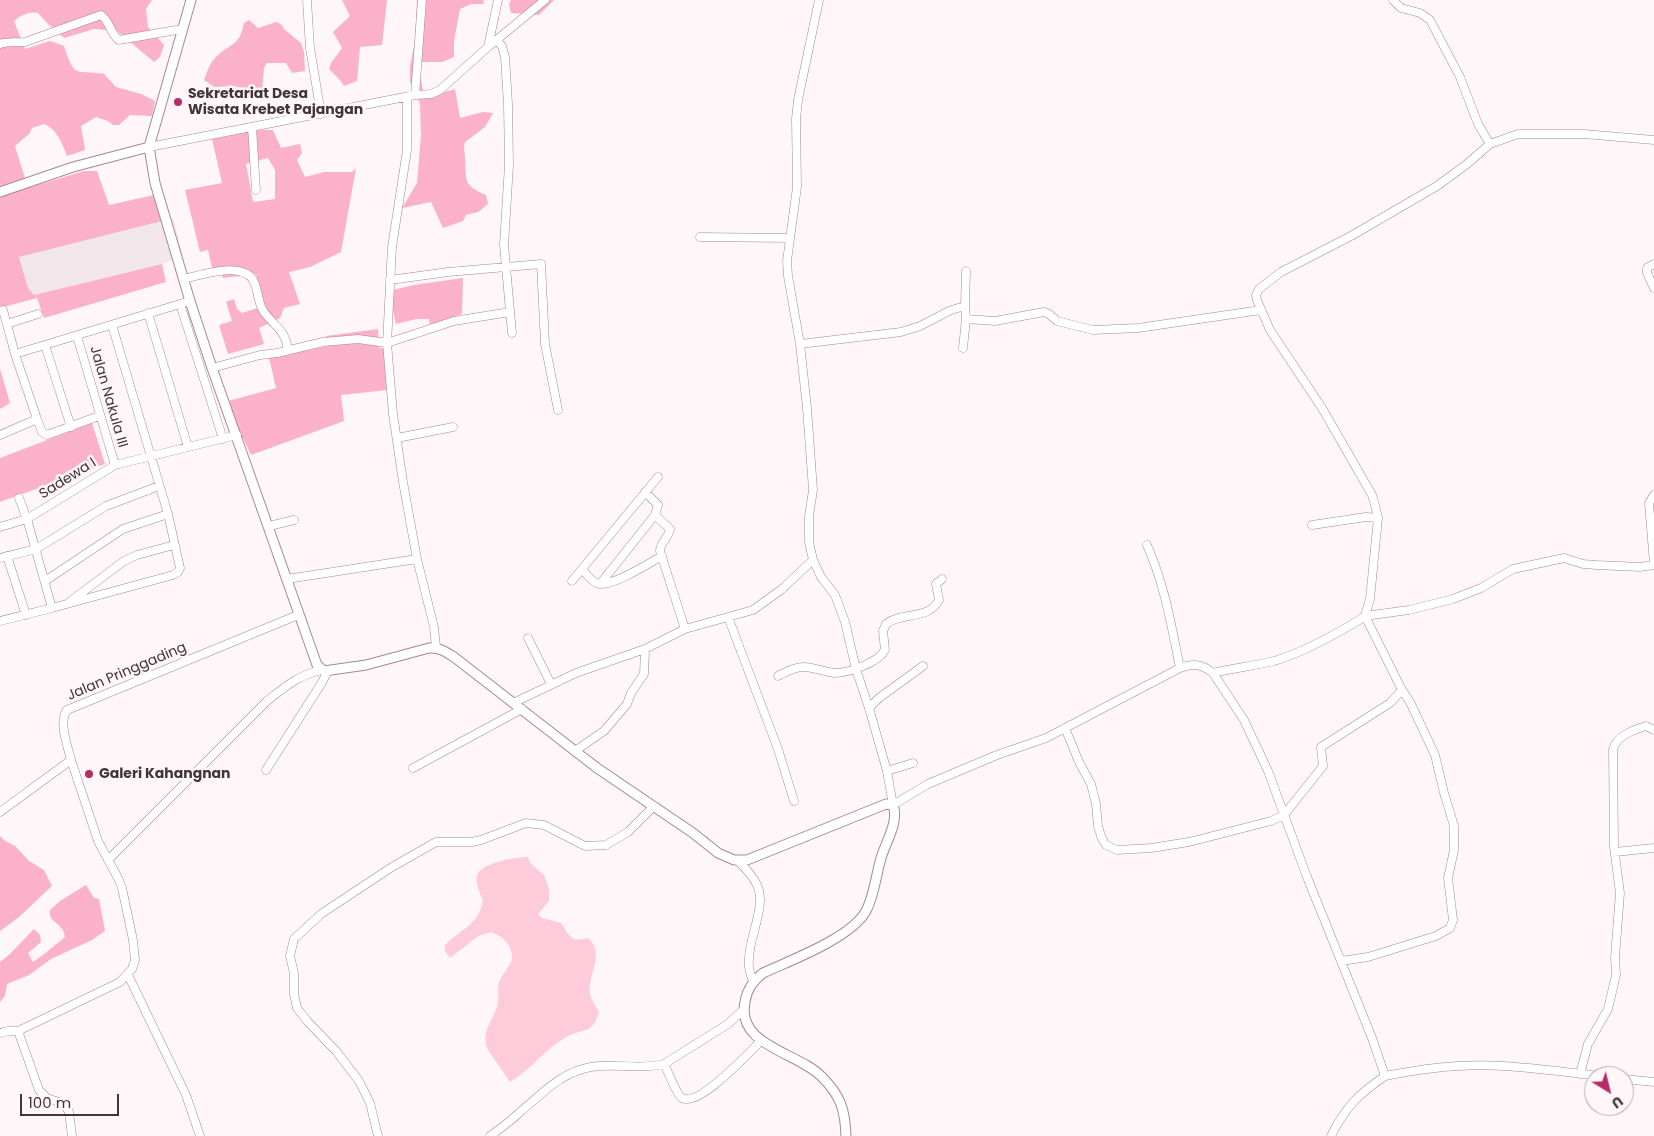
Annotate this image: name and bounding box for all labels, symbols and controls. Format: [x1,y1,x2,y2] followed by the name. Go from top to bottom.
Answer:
[188,86,363,118] place label: Sekretariat Desa Wisata Krebet Pajangan
[172,96,184,108] marker: Sekretariat Desa Wisata Krebet Pajangan
[85,344,131,450] street label: Jalan Nakula III
[36,455,100,503] street label: Sadewa I
[65,639,189,705] street label: Jalan Pringgading
[99,766,231,782] place label: Galeri Kahangnan
[83,768,95,780] marker: Galeri Kahangnan
[1584,1066,1634,1116] north arrow
[22,1084,121,1116] scale bar
[1607,1091,1627,1113] text: U
[28,1092,71,1113] text: 100 m

